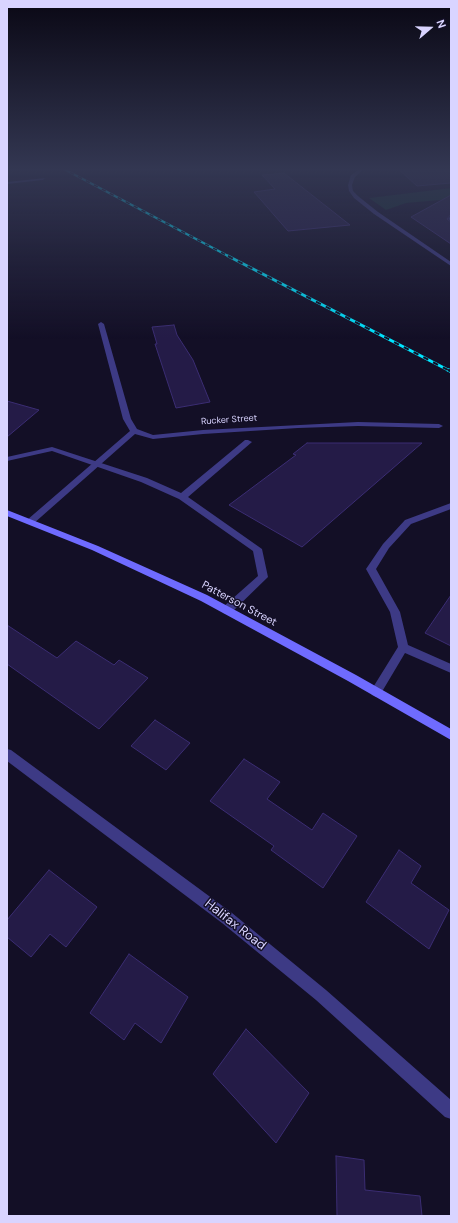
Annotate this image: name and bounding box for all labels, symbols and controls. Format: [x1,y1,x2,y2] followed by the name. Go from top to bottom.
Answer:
[410,8,450,48] north arrow
[433,18,449,30] text: N
[201,413,257,427] street label: Rucker Street
[199,579,279,629] street label: Patterson Street
[201,896,269,954] street label: Halifax Road

